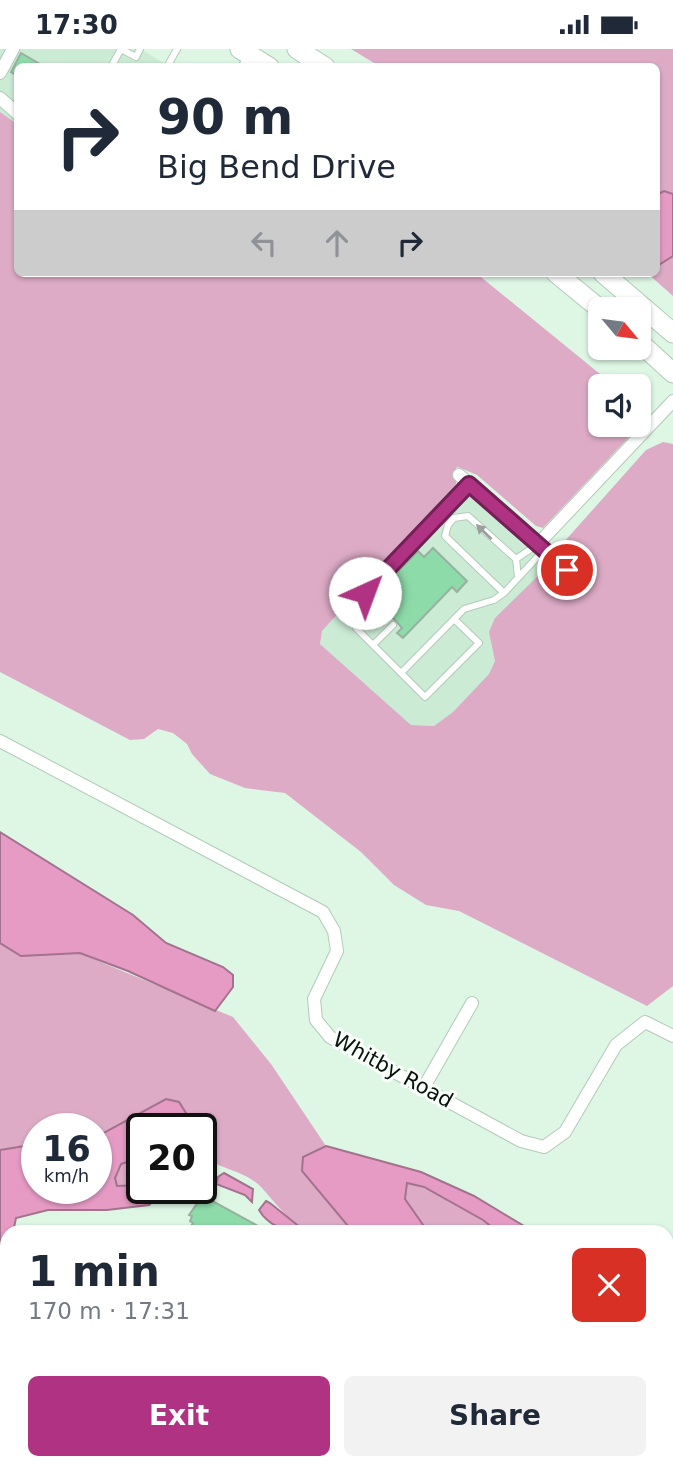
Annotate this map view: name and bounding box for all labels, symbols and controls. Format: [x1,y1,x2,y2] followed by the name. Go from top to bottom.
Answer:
[35,10,118,40] text: 17:30
[157,89,293,146] text: 90 m
[42,91,133,182] icon: right
[157,148,396,186] text: Big Bend Drive
[245,224,283,262] icon: left
[318,224,356,262] icon: ahead
[391,224,429,262] icon: right
[588,297,651,361] north arrow
[588,297,651,437] map controls
[588,374,651,437] button: sound
[476,524,493,541] one-way arrow
[537,540,597,600] pin
[548,551,586,589] icon: arrive
[328,556,402,630] position arrow
[329,1027,457,1113] street label: Whitby Road
[126,1113,217,1204] speed limit sign: 20
[42,1129,91,1169] text: 16
[44,1165,89,1186] text: km/h
[28,1247,160,1296] text: 1 min
[572,1248,646,1322] button: close
[28,1298,190,1324] text: 170 m · 17:31
[28,1376,330,1456] button: Exit
[344,1376,646,1456] button: Share

